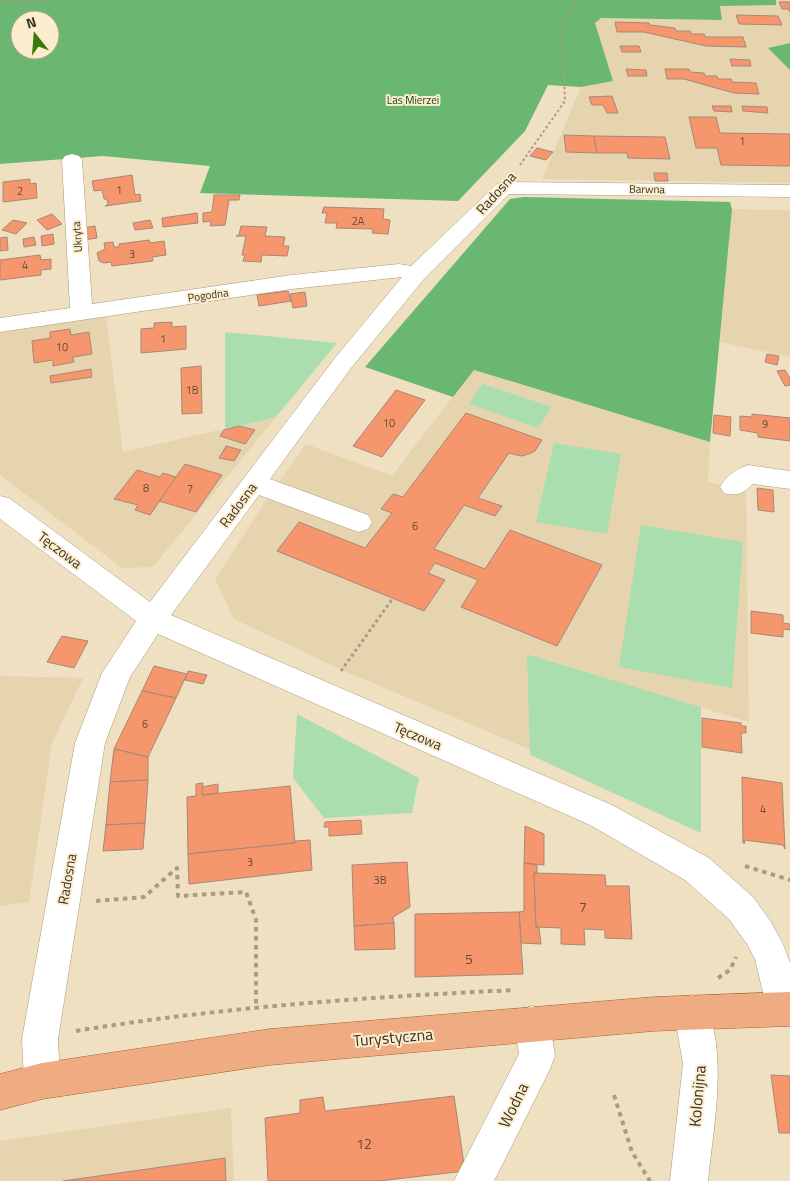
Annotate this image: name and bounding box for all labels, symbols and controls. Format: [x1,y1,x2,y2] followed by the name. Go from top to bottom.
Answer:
[10,10,60,60] north arrow
[23,11,39,34] text: N
[387,92,439,108] park label: Las Mierzei
[739,133,745,149] house number: 1
[471,167,521,219] street label: Radosna
[629,181,666,197] street label: Barwna
[116,182,122,198] house number: 1
[17,183,23,199] house number: 2
[352,213,365,229] house number: 2A
[68,221,86,253] street label: Ukryta
[129,246,135,262] house number: 3
[22,257,28,273] house number: 4
[187,284,230,306] street label: Pogodna
[160,331,166,347] house number: 1
[56,339,68,355] house number: 10
[186,382,199,398] house number: 1B
[383,415,395,431] house number: 10
[762,416,768,432] house number: 9
[214,478,261,532] street label: Radosna
[143,480,149,496] house number: 8
[187,481,193,497] house number: 7
[412,518,418,534] house number: 6
[34,526,87,573] street label: Tęczowa
[142,716,148,732] house number: 6
[391,716,446,755] street label: Tęczowa
[760,801,766,817] house number: 4
[52,852,81,906] street label: Radosna
[247,854,253,870] house number: 3
[374,872,387,888] house number: 3B
[579,896,587,917] house number: 7
[465,948,473,969] house number: 5
[352,1022,434,1052] street label: Turystyczna
[682,1064,712,1128] street label: Kolonijna
[492,1078,534,1132] street label: Wodna
[356,1133,372,1154] house number: 12

